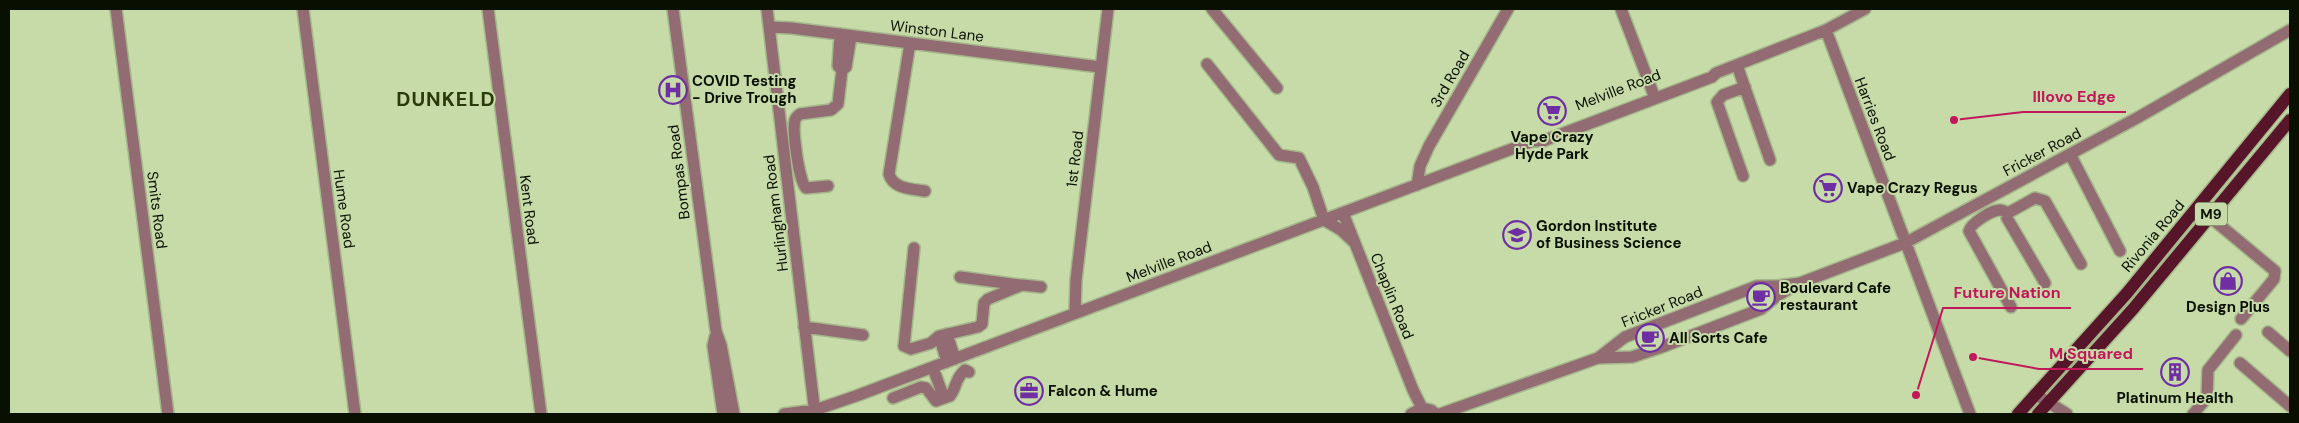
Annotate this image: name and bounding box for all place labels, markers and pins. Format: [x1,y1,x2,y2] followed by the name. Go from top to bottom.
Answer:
[692,71,797,108] place label: COVID Testing - Drive Trough
[658,75,688,105] hospital icon: COVID Testing - Drive Trough
[2023,81,2126,112] callout: Illovo Edge
[1537,96,1567,126] supermarket icon: Vape Crazy Hyde Park
[1510,127,1594,164] place label: Vape Crazy Hyde Park
[1813,173,1843,203] supermarket icon: Vape Crazy Regus
[1847,178,1978,198] place label: Vape Crazy Regus
[1536,216,1682,253] place label: Gordon Institute of Business Science
[1502,220,1532,250] school or university icon: Gordon Institute of Business Science
[2213,266,2243,296] shop icon: Design Plus
[1943,277,2071,308] callout: Future Nation
[1780,278,1891,315] place label: Boulevard Cafe restaurant
[1746,282,1776,312] cafe icon: Boulevard Cafe restaurant
[2186,297,2270,317] place label: Design Plus
[1635,323,1665,353] cafe icon: All Sorts Cafe
[1669,328,1768,348] place label: All Sorts Cafe
[2039,338,2143,369] callout: M Squared
[2160,357,2190,387] building icon: Platinum Health
[1014,376,1044,406] office icon: Falcon & Hume
[1048,381,1158,401] place label: Falcon & Hume
[2117,388,2233,408] place label: Platinum Health

